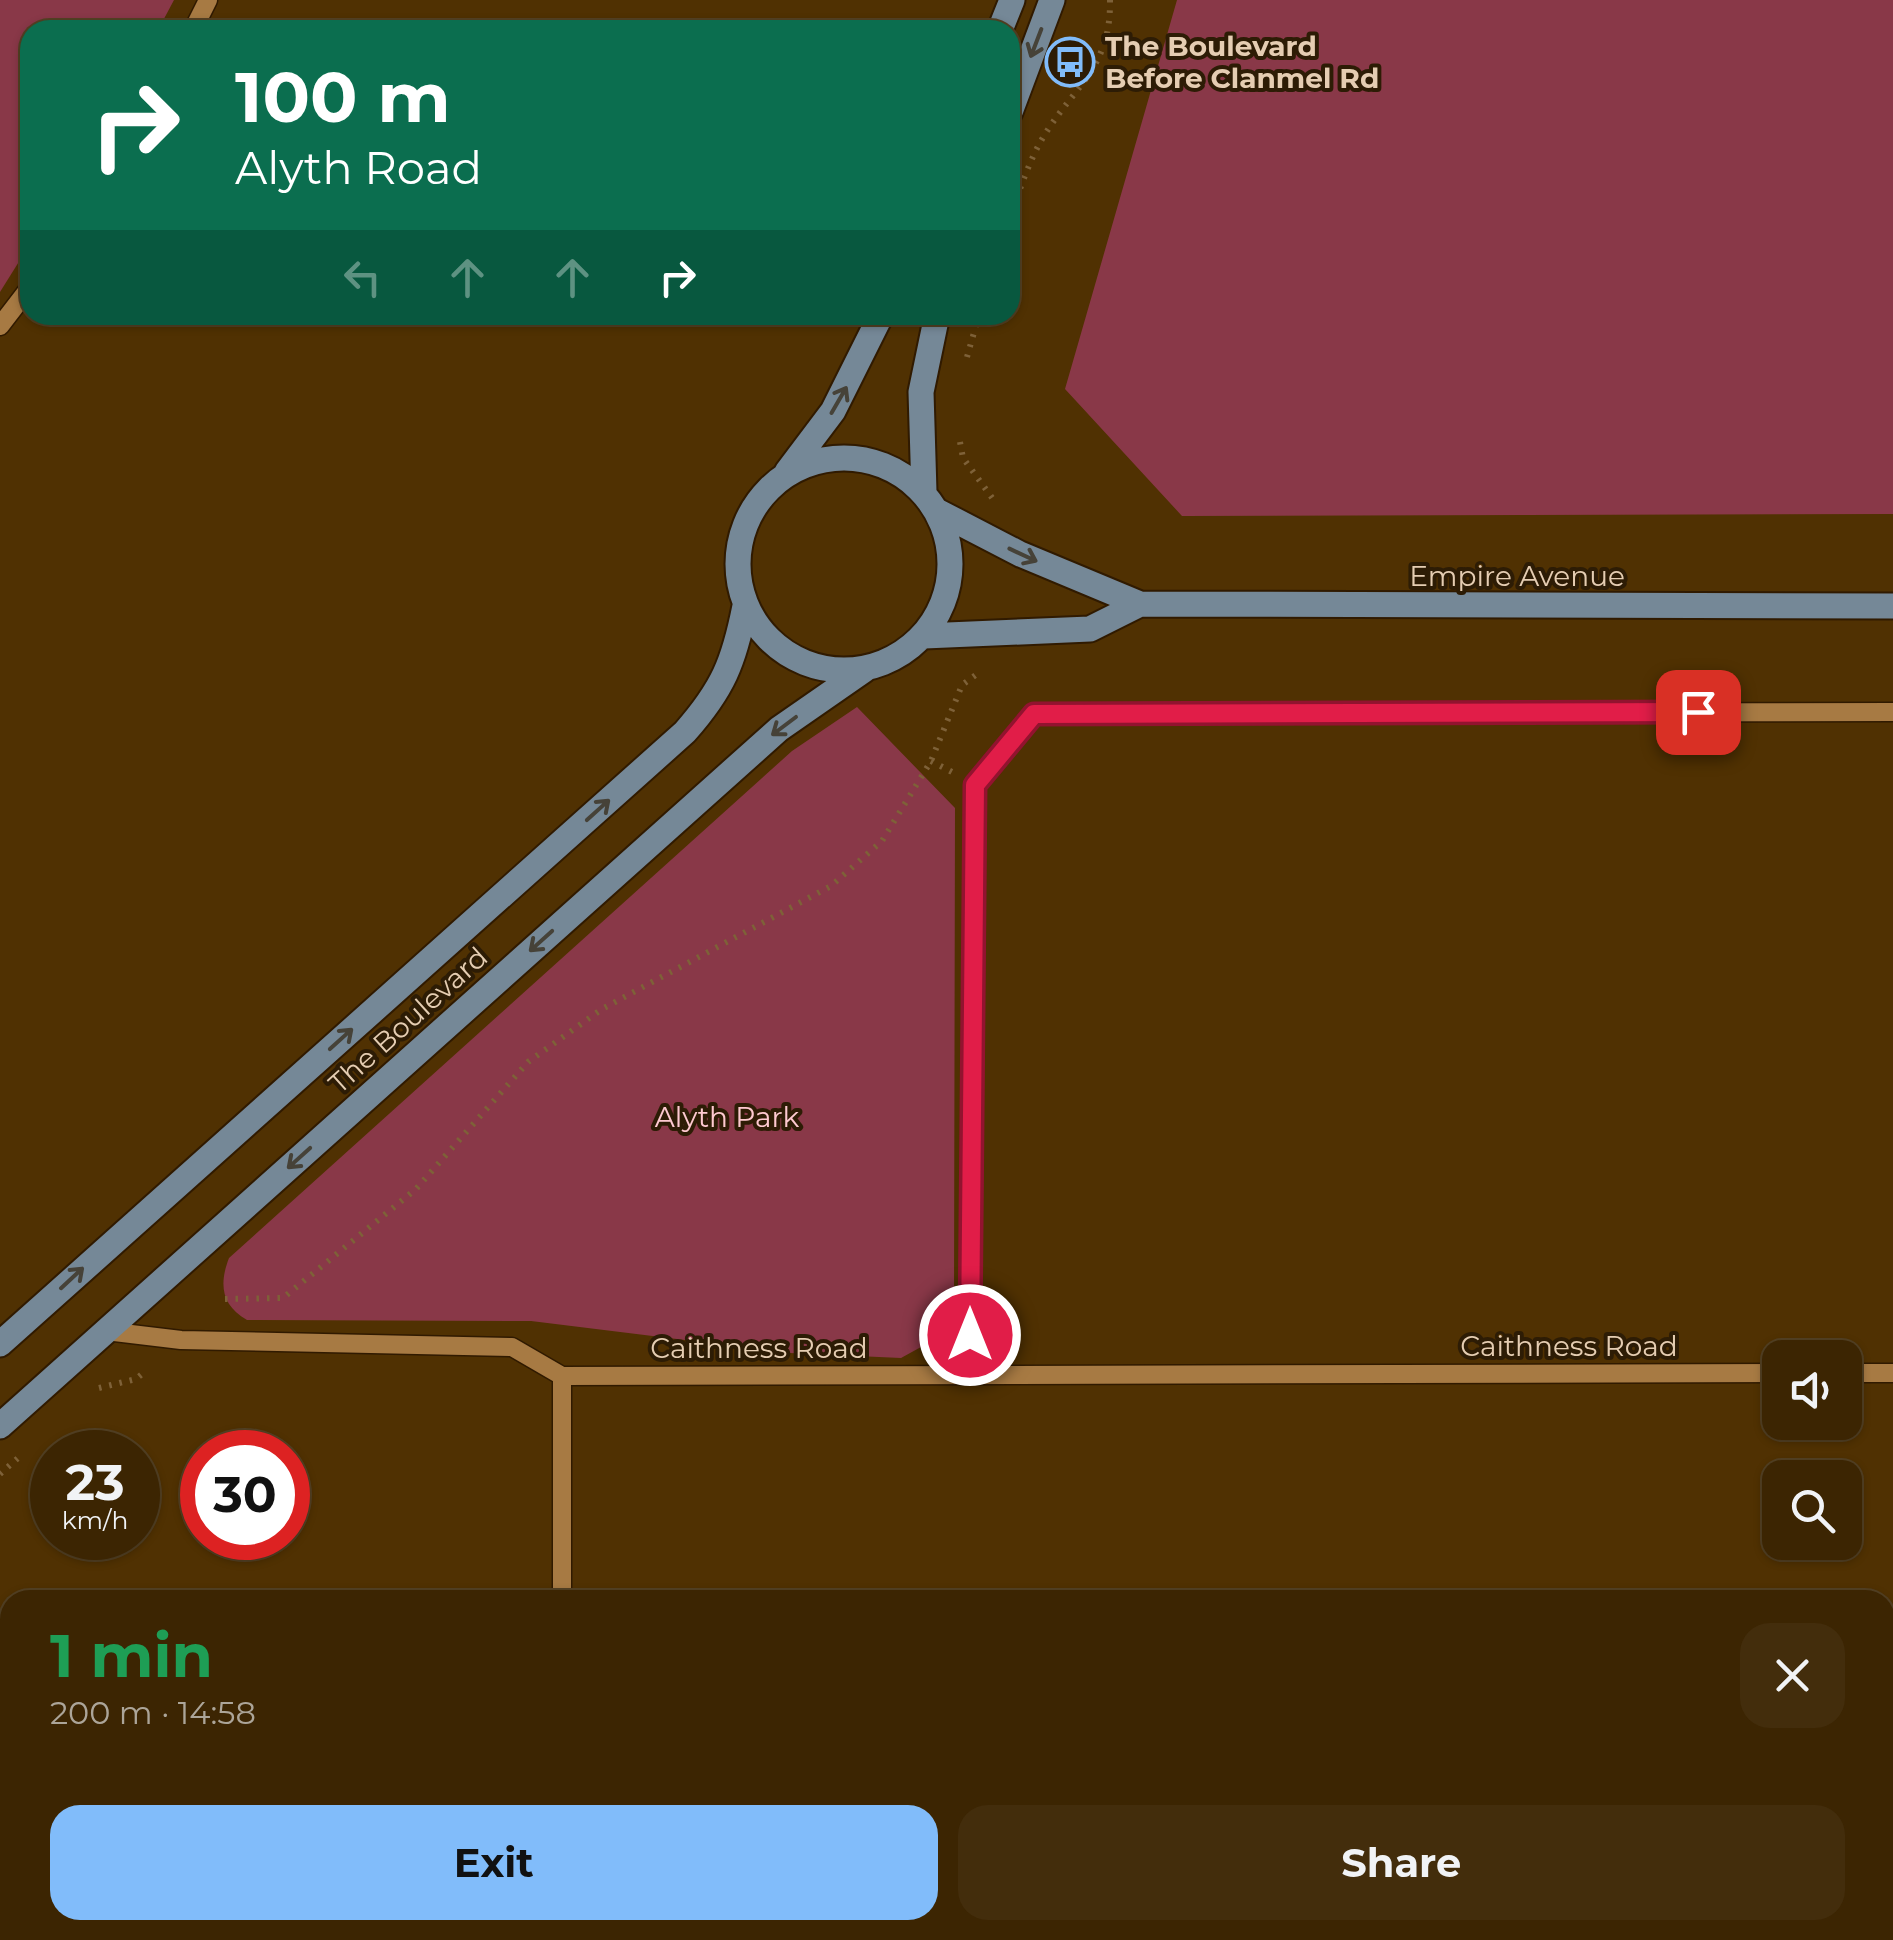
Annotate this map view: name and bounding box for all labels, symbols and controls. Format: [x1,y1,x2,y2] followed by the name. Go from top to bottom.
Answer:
[1026,26,1044,57] one-way arrow
[1105,29,1379,95] place label: The Boulevard Before Clanmel Rd
[1044,36,1096,88] bus stop icon: The Boulevard Before Clanmel Rd
[235,54,451,140] text: 100 m
[70,60,200,190] icon: right
[235,140,482,195] text: Alyth Road
[335,250,390,305] icon: left
[440,250,495,305] icon: ahead
[545,250,600,305] icon: ahead
[650,250,705,305] icon: right
[829,386,849,414] one-way arrow
[1008,547,1038,565] one-way arrow
[1409,559,1625,593] street label: Empire Avenue
[1656,670,1741,755] pin
[1671,685,1726,740] icon: arrive
[771,715,798,736] one-way arrow
[585,799,610,822] one-way arrow
[529,929,554,952] one-way arrow
[322,940,494,1100] street label: The Boulevard
[328,1028,353,1051] one-way arrow
[655,1100,799,1134] park label: Alyth Park
[287,1146,312,1169] one-way arrow
[59,1267,84,1290] one-way arrow
[918,1283,1022,1387] position arrow
[1460,1329,1678,1363] street label: Caithness Road
[650,1331,868,1365] street label: Caithness Road
[1762,1340,1862,1560] map controls
[1762,1340,1862,1440] button: sound
[180,1430,310,1560] speed limit sign: 30
[65,1452,125,1513] text: 23
[1762,1460,1862,1560] button: search
[62,1505,128,1535] text: km/h
[50,1619,213,1692] text: 1 min
[1740,1623,1845,1728] button: close
[50,1693,256,1732] text: 200 m · 14:58
[50,1805,938,1920] button: Exit
[958,1805,1845,1920] button: Share

